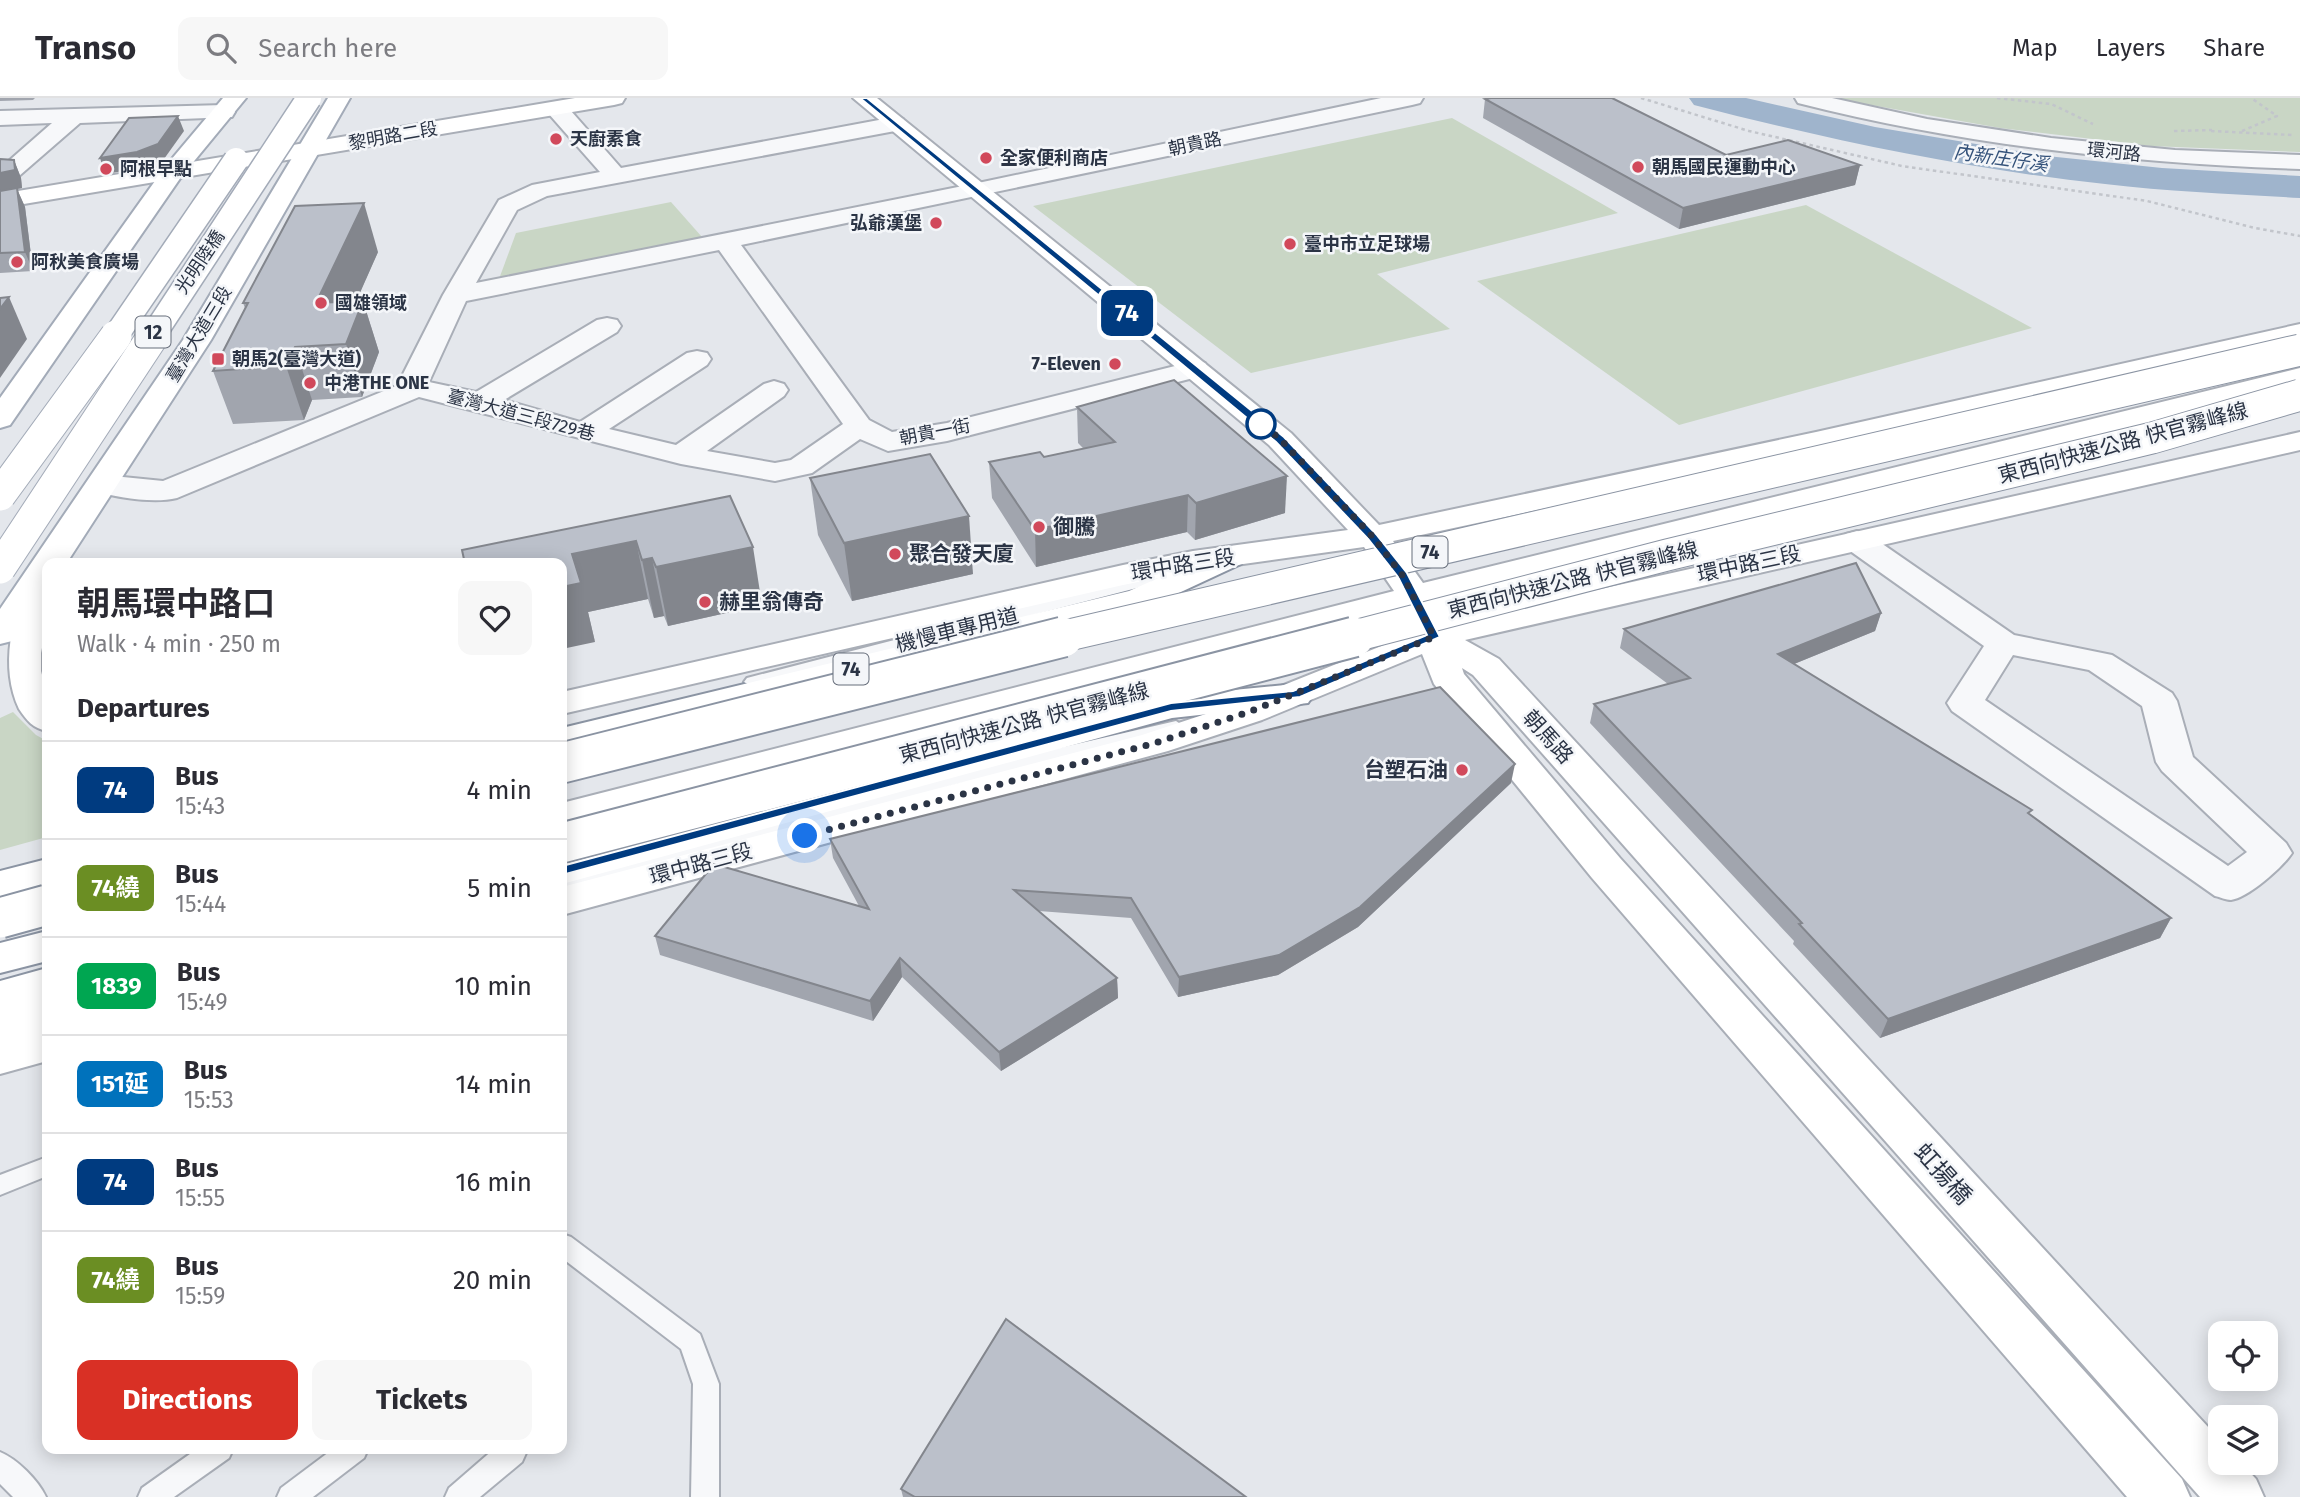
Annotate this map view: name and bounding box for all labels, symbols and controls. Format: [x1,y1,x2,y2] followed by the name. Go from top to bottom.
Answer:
[178,17,668,80] search box
[35,28,136,68] text: Transo
[202,29,240,67] icon: search
[258,33,397,64] text: Search here
[2012,34,2058,62] text: Map
[2096,34,2165,62] text: Layers
[2203,34,2265,62] text: Share
[347,117,439,155] street label: 黎明路二段
[570,128,642,150] place label: 天廚素食
[1166,128,1224,160] street label: 朝貴路
[548,131,564,147] marker: 天廚素食
[2086,138,2142,166] street label: 環河路
[1952,140,2053,176] water label: 內新庄仔溪
[1000,147,1108,169] place label: 全家便利商店
[978,150,994,166] marker: 全家便利商店
[1652,156,1796,178] place label: 朝馬國民運動中心
[120,158,192,180] place label: 阿根早點
[1630,159,1646,175] marker: 朝馬國民運動中心
[98,161,114,177] marker: 阿根早點
[850,212,922,234] place label: 弘爺漢堡
[928,215,944,231] marker: 弘爺漢堡
[171,226,229,298] street label: 光明陸橋
[1304,233,1430,255] place label: 臺中市立足球場
[1282,236,1298,252] marker: 臺中市立足球場
[31,251,139,273] place label: 阿秋美食廣場
[9,254,25,270] marker: 阿秋美食廣場
[162,282,236,386] street label: 臺灣大道三段
[1096,290,1158,336] line badge: 74
[335,292,407,314] place label: 國雄領域
[313,295,329,311] marker: 國雄領域
[1115,299,1139,327] text: 74
[136,316,170,348] road number: 12
[232,348,361,370] place label: 朝馬2(臺灣大道)
[210,351,226,367] marker: 朝馬2(臺灣大道)
[1031,353,1101,375] place label: 7-Eleven
[1107,356,1123,372] marker: 7-Eleven
[324,372,429,394] place label: 中港THE ONE
[302,375,318,391] marker: 中港THE ONE
[445,385,597,445] street label: 臺灣大道三段729巷
[1995,397,2251,489] street label: 東西向快速公路 快官霧峰線
[1246,409,1276,439] unlabelled marker
[898,414,972,450] street label: 朝貴一街
[1053,514,1096,540] place label: 御騰
[1031,519,1047,535] marker: 御騰
[1412,536,1448,568] road number: 74
[1445,536,1701,624] street label: 東西向快速公路 快官霧峰線
[1695,540,1803,588] street label: 環中路三段
[909,541,1014,567] place label: 聚合發天廈
[1129,544,1237,586] street label: 環中路三段
[887,546,903,562] marker: 聚合發天廈
[458,581,532,655] button: heart
[77,584,275,624] text: 朝馬環中路口
[719,589,824,615] place label: 赫里翁傳奇
[697,594,713,610] marker: 赫里翁傳奇
[893,602,1021,658] street label: 機慢車專用道
[77,630,281,658] text: Walk · 4 min · 250 m
[834,654,868,684] road number: 74
[896,677,1152,769] street label: 東西向快速公路 快官霧峰線
[77,693,210,724] text: Departures
[1517,705,1579,769] street label: 朝馬路
[1364,757,1448,783] place label: 台塑石油
[175,761,218,792] text: Bus
[1454,762,1470,778] marker: 台塑石油
[466,775,532,806] text: 4 min
[104,776,127,804] text: 74
[175,792,225,820] text: 15:43
[787,818,822,853] your location
[647,838,755,890] street label: 環中路三段
[175,859,218,890] text: Bus
[467,873,532,904] text: 5 min
[92,874,139,902] text: 74繞
[175,890,226,918] text: 15:44
[177,957,220,988] text: Bus
[454,971,532,1002] text: 10 min
[91,972,142,1000] text: 1839
[177,988,228,1016] text: 15:49
[184,1055,227,1086] text: Bus
[455,1069,532,1100] text: 14 min
[91,1070,149,1098] text: 151延
[184,1086,234,1114] text: 15:53
[1909,1138,1977,1210] street label: 虹揚橋
[175,1153,218,1184] text: Bus
[455,1167,532,1198] text: 16 min
[104,1168,127,1196] text: 74
[175,1184,225,1212] text: 15:55
[175,1251,218,1282] text: Bus
[453,1265,532,1296] text: 20 min
[92,1266,139,1294] text: 74繞
[175,1282,225,1310] text: 15:59
[2208,1321,2278,1475] map controls
[2208,1321,2278,1391] button: locate
[77,1360,298,1440] button: Directions
[312,1360,532,1440] button: Tickets
[2208,1405,2278,1475] button: layers

